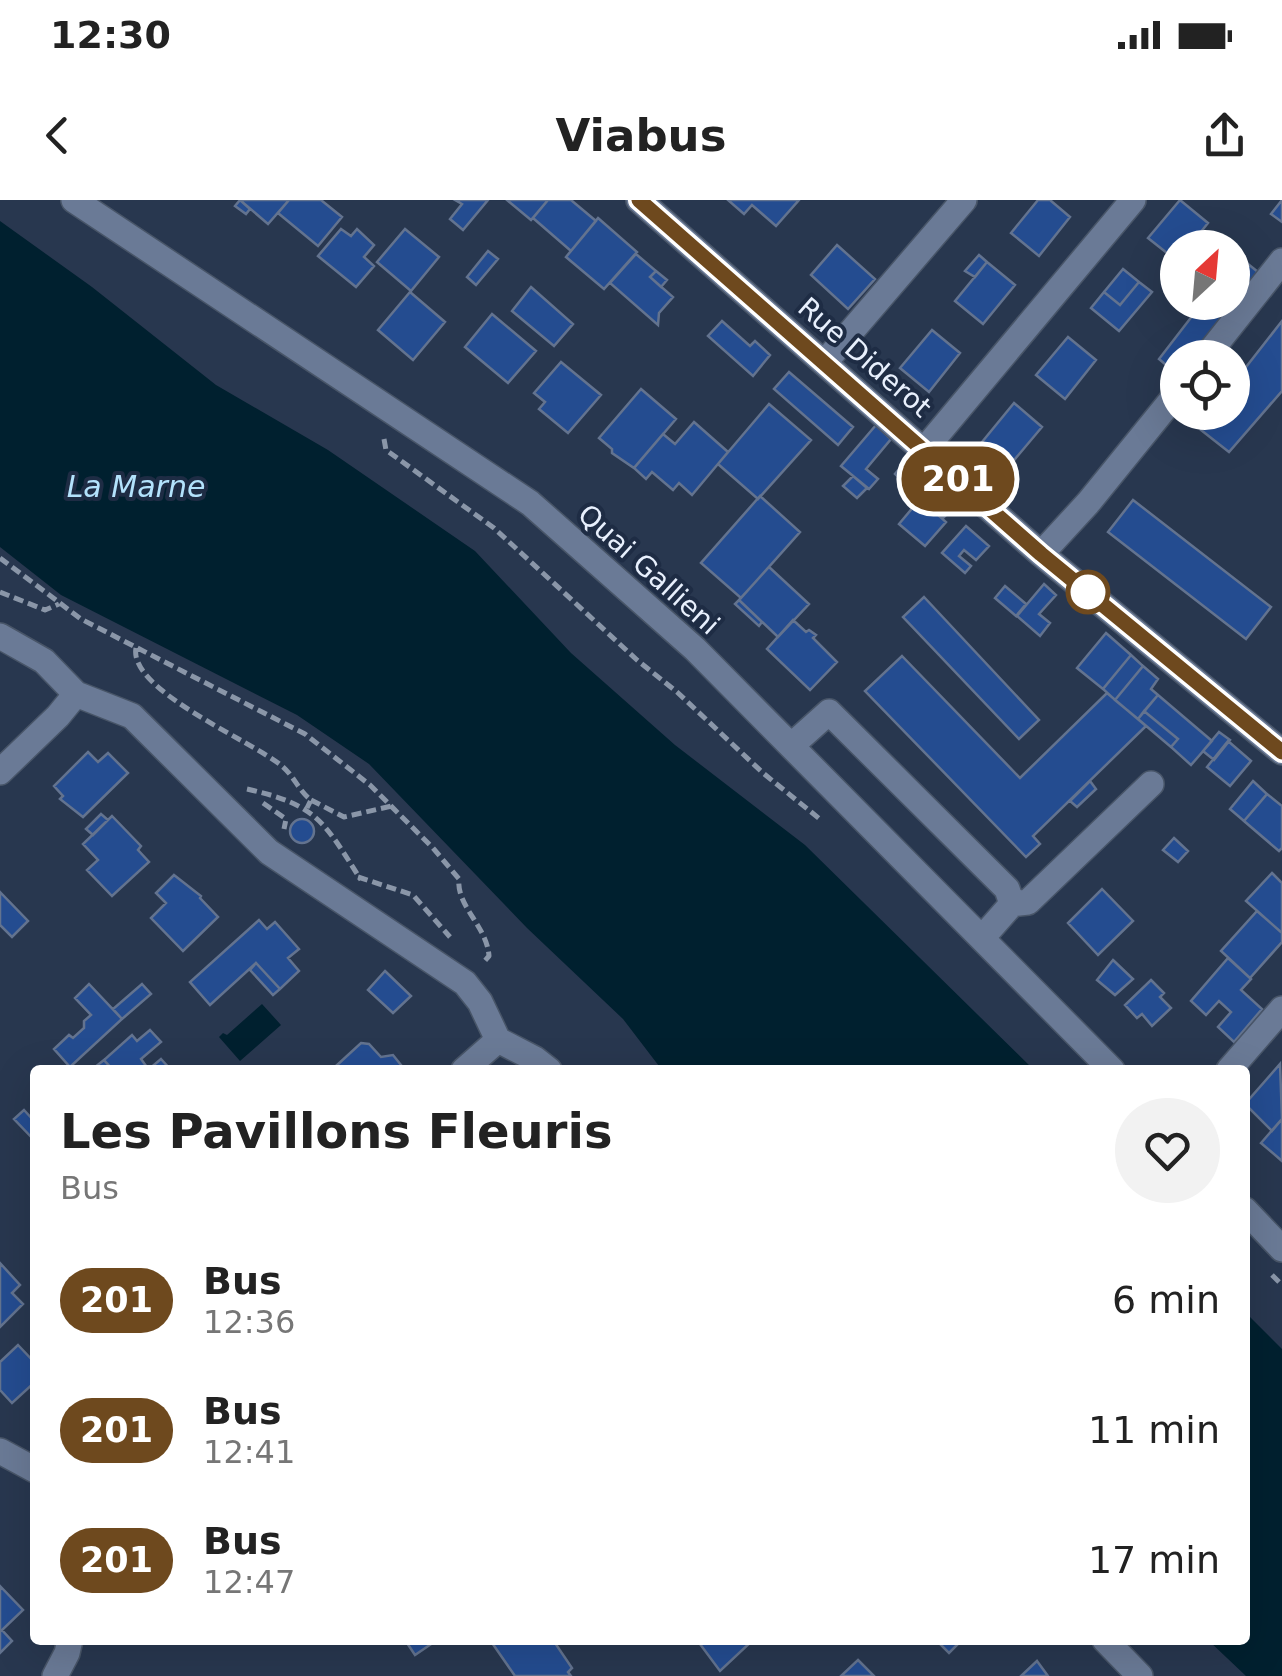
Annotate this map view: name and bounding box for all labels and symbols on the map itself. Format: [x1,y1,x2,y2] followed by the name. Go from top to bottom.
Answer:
[1160,230,1250,320] north arrow
[791,291,938,424] street label: Rue Diderot
[900,446,1016,512] line badge: 201
[67,469,205,504] water label: La Marne
[571,497,726,641] street label: Quai Gallieni
[1067,571,1109,613] unlabelled marker

